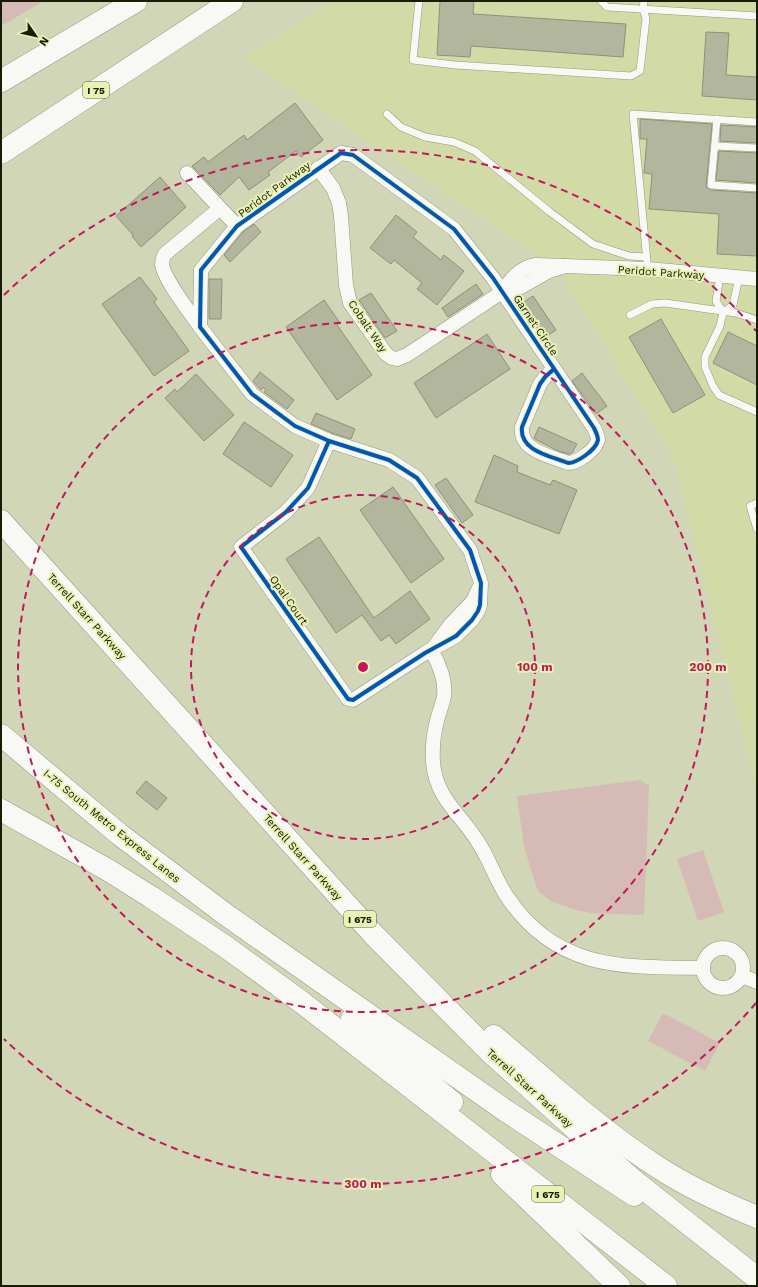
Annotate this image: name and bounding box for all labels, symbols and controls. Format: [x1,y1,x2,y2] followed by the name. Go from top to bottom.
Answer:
[16,16,56,56] north arrow
[36,34,52,48] text: N
[83,82,109,98] road number: I 75
[236,159,313,220] street label: Peridot Parkway
[617,263,705,282] street label: Peridot Parkway
[510,292,561,358] street label: Garnet Circle
[345,298,390,355] street label: Cobalt Way
[44,570,129,662] street label: Terrell Starr Parkway
[267,573,311,628] street label: Opal Court
[356,660,370,674] centre of rings
[517,660,553,674] text: 100 m
[689,660,727,674] text: 200 m
[41,767,183,886] street label: I-75 South Metro Express Lanes
[260,811,345,903] street label: Terrell Starr Parkway
[344,911,376,927] road number: I 675
[484,1046,576,1131] street label: Terrell Starr Parkway
[344,1177,382,1191] text: 300 m
[532,1186,564,1202] road number: I 675

